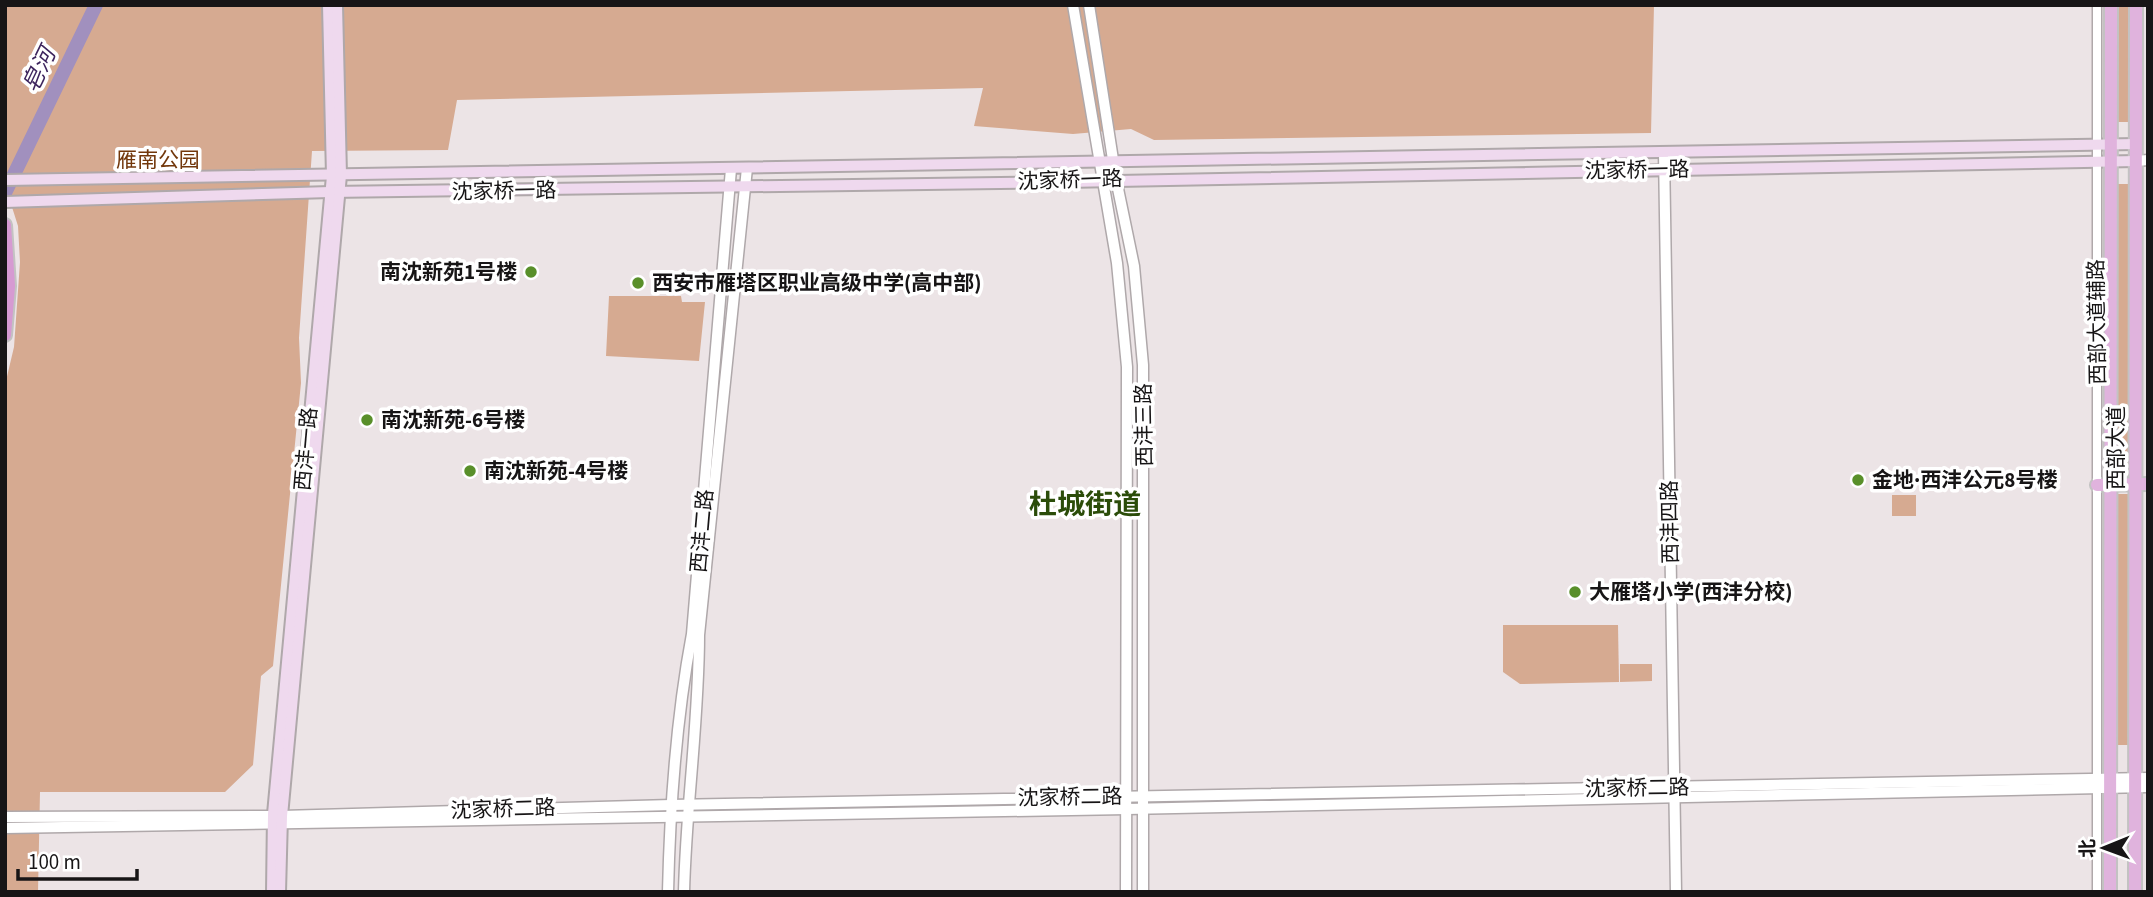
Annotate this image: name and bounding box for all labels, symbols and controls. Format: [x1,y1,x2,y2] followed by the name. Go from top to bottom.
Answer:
[14,38,66,98] water label: 皂河
[116,145,200,175] park label: 雁南公园
[1584,154,1690,186] street label: 沈家桥一路
[1017,163,1123,197] street label: 沈家桥一路
[451,175,557,207] street label: 沈家桥一路
[380,257,517,287] place label: 南沈新苑1号楼
[2081,259,2113,385] street label: 西部大道辅路
[523,264,539,280] marker: 南沈新苑1号楼
[652,268,981,298] place label: 西安市雁塔区职业高级中学(高中部)
[630,275,646,291] marker: 西安市雁塔区职业高级中学(高中部)
[1128,383,1160,467] street label: 西沣三路
[381,405,525,435] place label: 南沈新苑-6号楼
[287,406,325,492] street label: 西沣一路
[2101,406,2131,490] street label: 西部大道
[359,412,375,428] marker: 南沈新苑-6号楼
[484,456,628,486] place label: 南沈新苑-4号楼
[462,463,478,479] marker: 南沈新苑-4号楼
[1872,465,2057,495] place label: 金地·西沣公元8号楼
[1850,472,1866,488] marker: 金地·西沣公元8号楼
[1654,480,1686,564] street label: 西沣四路
[1029,485,1141,525] district label: 杜城街道
[683,488,721,574] street label: 西沣二路
[1589,577,1792,607] place label: 大雁塔小学(西沣分校)
[1567,584,1583,600] marker: 大雁塔小学(西沣分校)
[1584,772,1690,804] street label: 沈家桥二路
[1017,781,1123,813] street label: 沈家桥二路
[450,792,556,826] street label: 沈家桥二路
[2069,813,2139,883] north arrow
[18,838,136,882] scale bar
[2075,839,2102,858] text: 北
[28,847,81,877] text: 100 m

